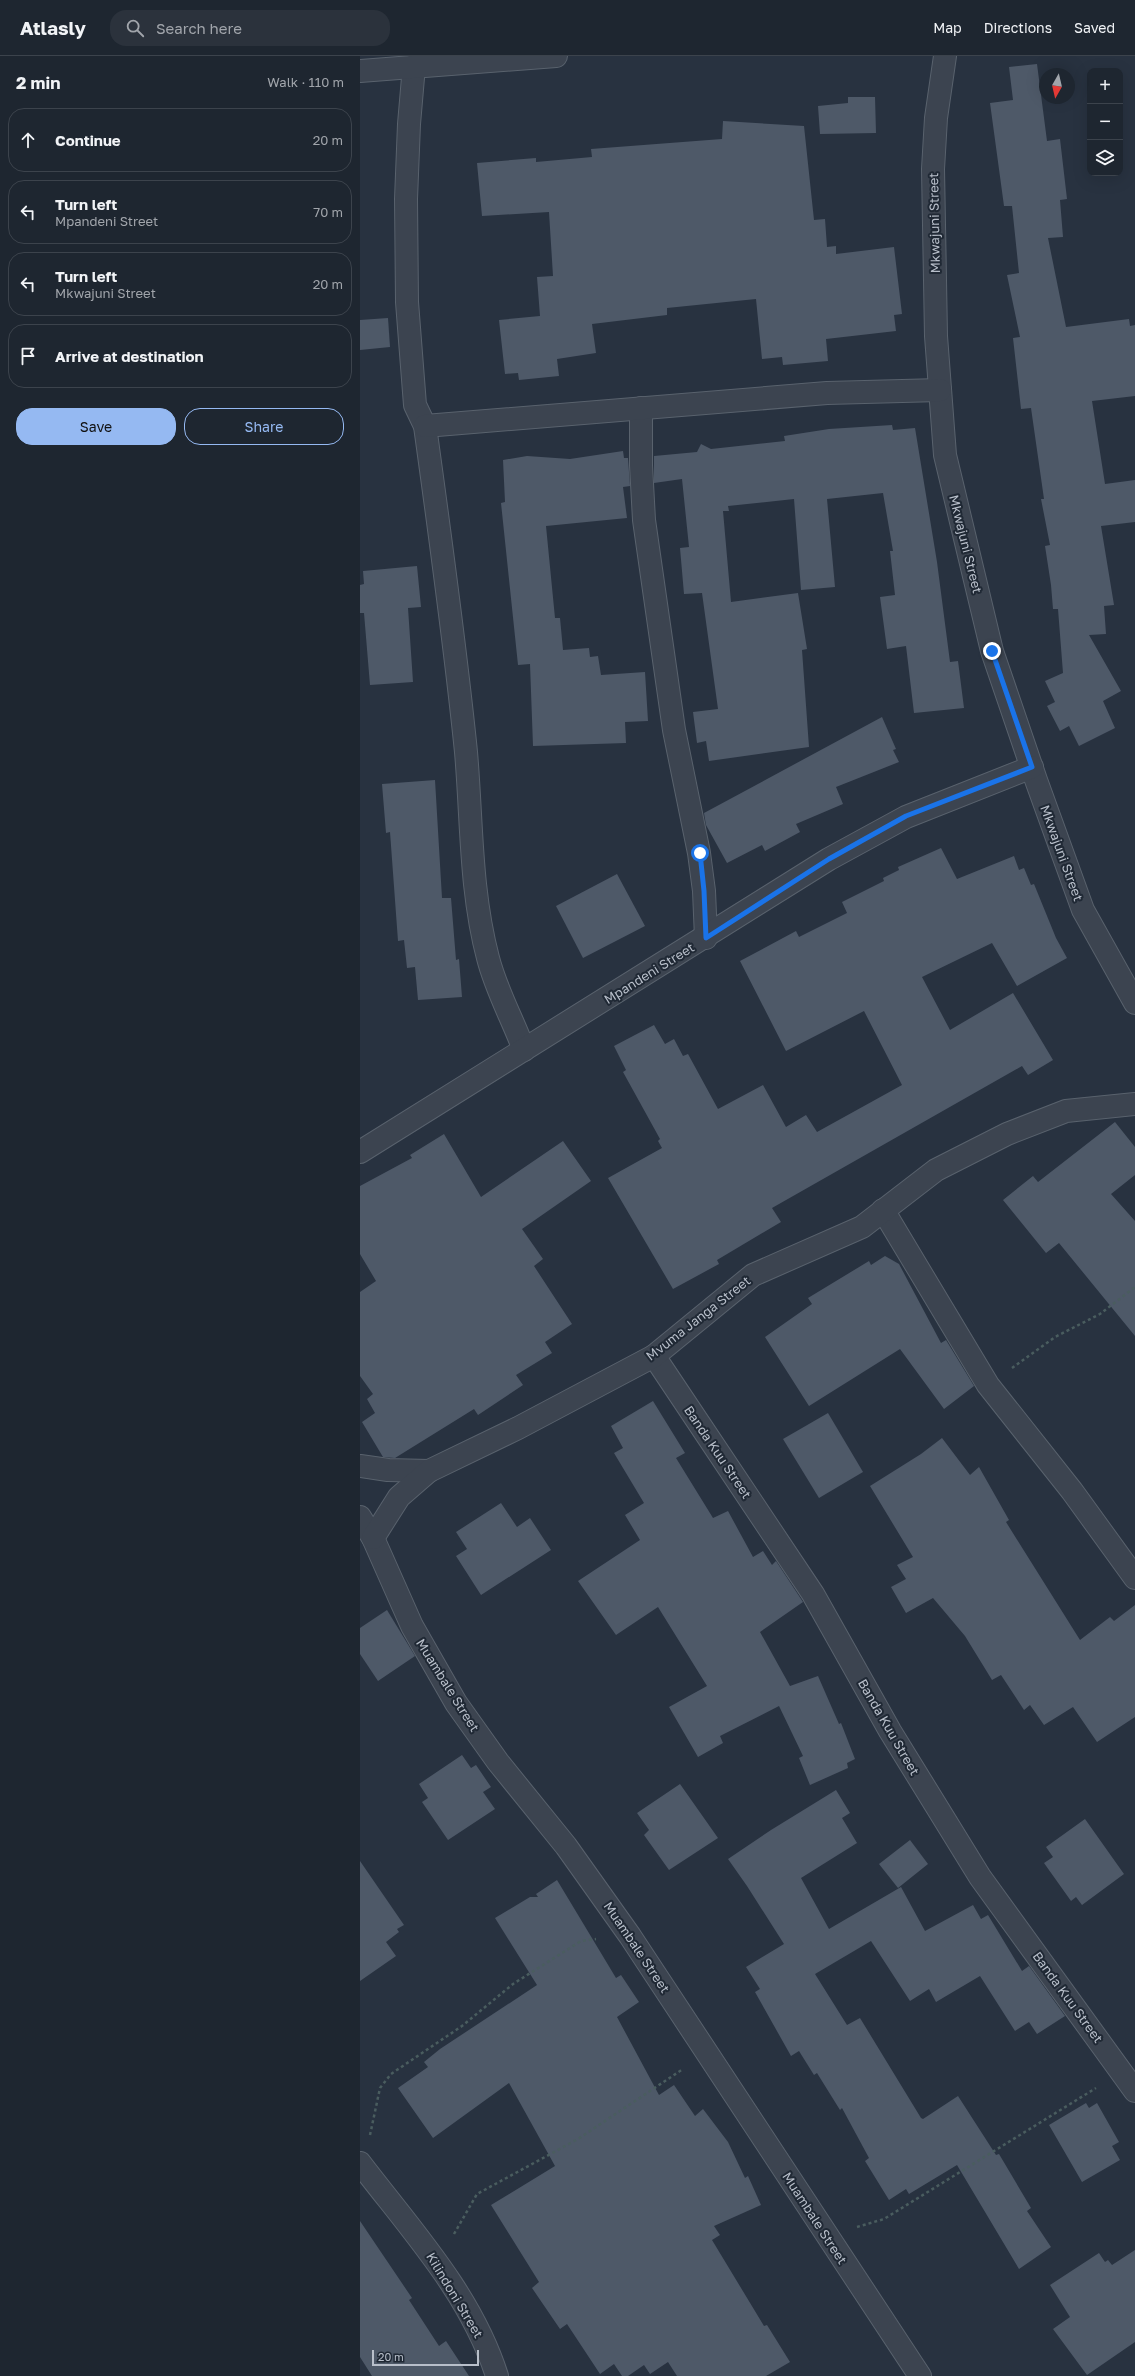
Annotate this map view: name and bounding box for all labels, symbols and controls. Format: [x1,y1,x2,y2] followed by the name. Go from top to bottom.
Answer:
[110,10,390,46] search box
[20,16,86,39] text: Atlasly
[124,17,146,39] icon: search
[156,19,242,37] text: Search here
[933,19,962,36] text: Map
[984,19,1052,36] text: Directions
[1074,19,1115,36] text: Saved
[1039,68,1075,104] north arrow
[1087,68,1123,176] map controls
[1087,68,1123,104] button: +
[16,72,60,93] text: 2 min
[267,74,344,90] text: Walk · 110 m
[1087,104,1123,140] button: −
[17,129,39,151] icon: ahead
[55,131,121,149] text: Continue
[313,132,343,148] text: 20 m
[1087,140,1123,176] button: layers
[925,172,943,274] street label: Mkwajuni Street
[55,195,117,213] text: Turn left
[17,201,39,223] icon: left
[313,204,343,220] text: 70 m
[55,213,158,229] text: Mpandeni Street
[55,267,117,285] text: Turn left
[17,273,39,295] icon: left
[313,276,343,292] text: 20 m
[55,285,156,301] text: Mkwajuni Street
[17,345,39,367] icon: arrive
[55,347,204,365] text: Arrive at destination
[16,408,176,445] button: Save
[184,408,344,445] button: Share
[946,493,986,595] street label: Mkwajuni Street
[983,642,1001,660] route end
[1037,803,1087,903] street label: Mkwajuni Street
[691,844,709,862] route start
[601,939,697,1007] street label: Mpandeni Street
[643,1272,753,1364] street label: Mvuma Janga Street
[681,1402,755,1502] street label: Banda Kuu Street
[413,1636,483,1734] street label: Muambale Street
[855,1676,923,1778] street label: Banda Kuu Street
[601,1898,673,1996] street label: Muambale Street
[1030,1948,1106,2046] street label: Banda Kuu Street
[779,2169,851,2267] street label: Muambale Street
[423,2249,487,2341] street label: Kilindoni Street
[372,2348,479,2367] scale bar
[378,2350,404,2363] text: 20 m

